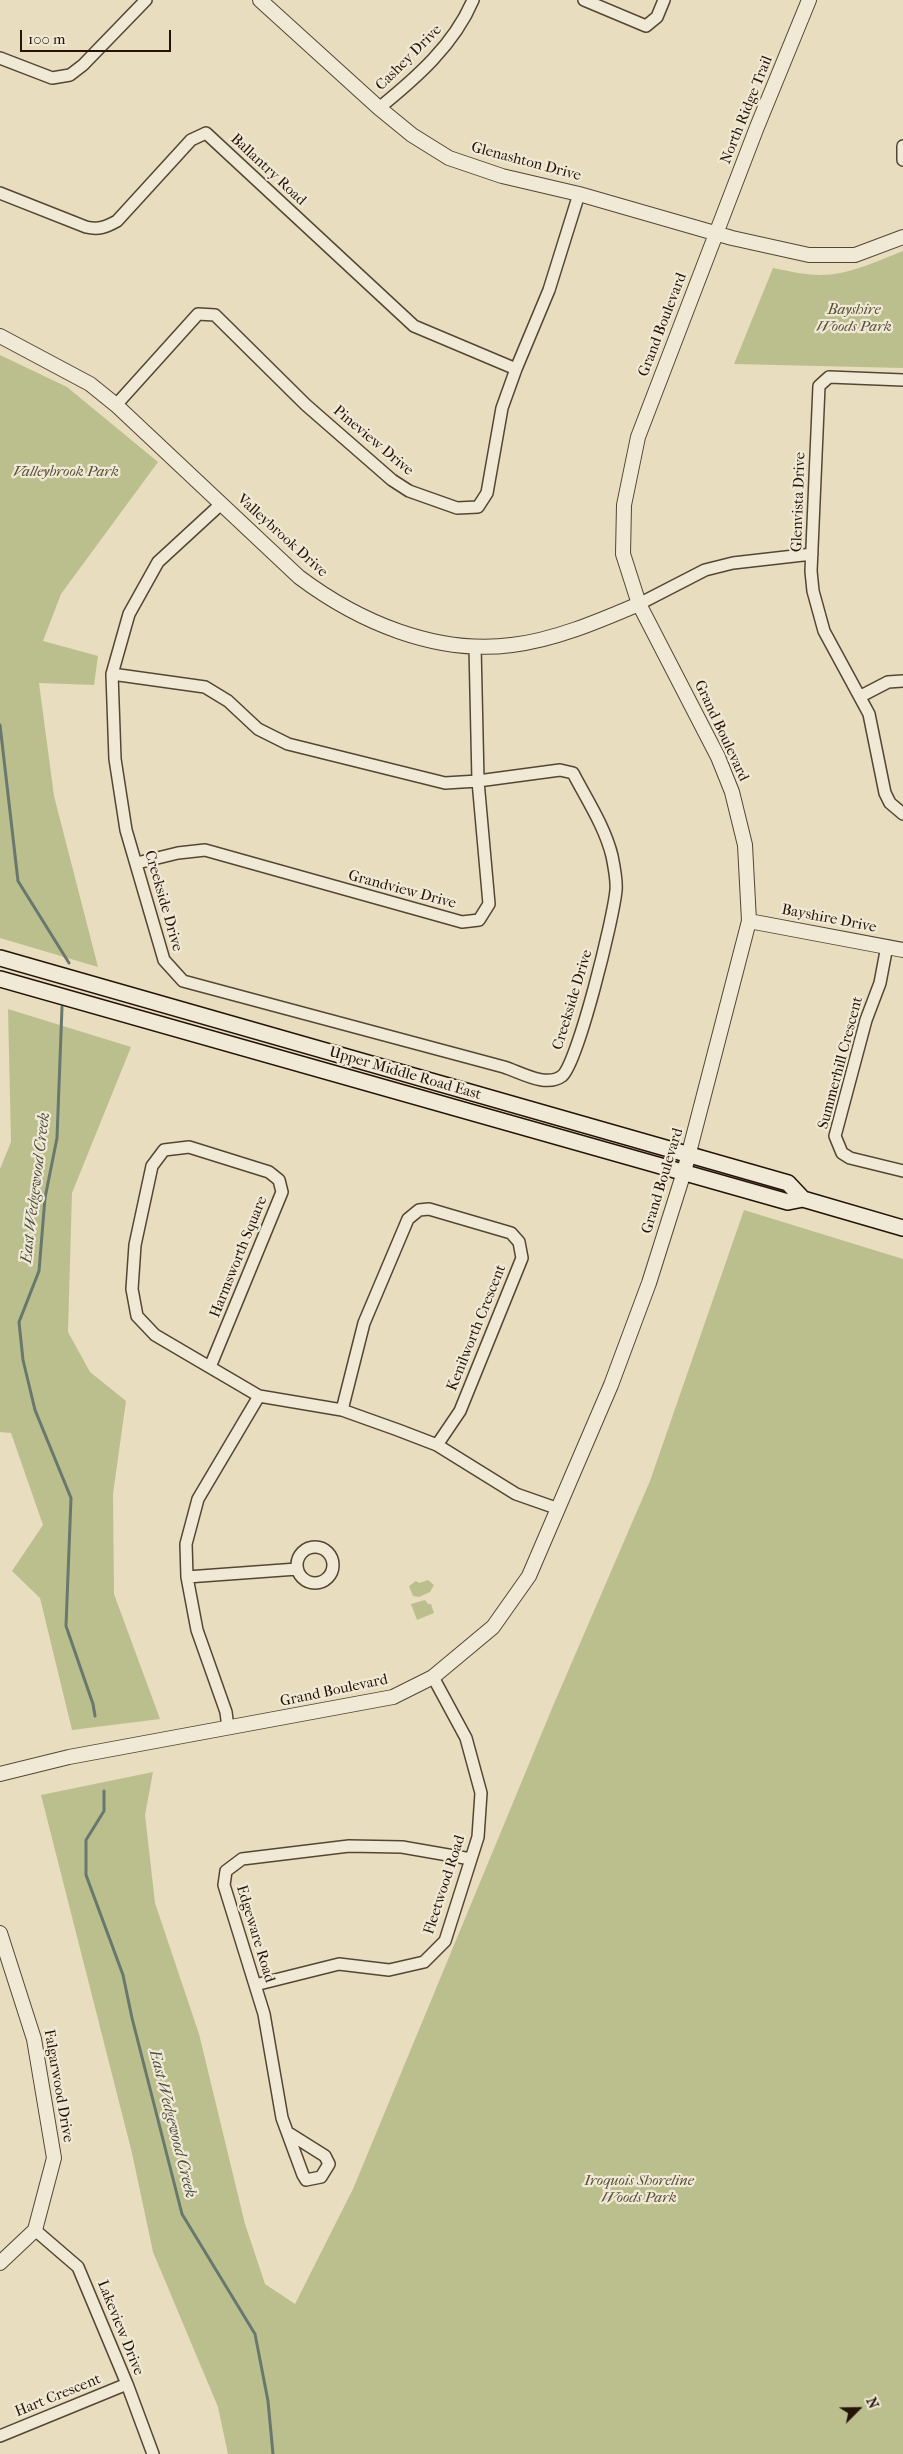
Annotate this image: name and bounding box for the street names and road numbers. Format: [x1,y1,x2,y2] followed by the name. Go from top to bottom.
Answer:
[372,21,446,95] street label: Cashey Drive
[717,53,777,167] street label: North Ridge Trail
[226,130,310,210] street label: Ballantry Road
[469,139,583,185] street label: Glenashton Drive
[635,271,691,379] street label: Grand Boulevard
[329,402,417,480] street label: Pineview Drive
[788,452,810,552] street label: Glenvista Drive
[233,491,331,581] street label: Valleybrook Drive
[690,678,752,784] street label: Grand Boulevard
[140,848,186,954] street label: Creekside Drive
[346,867,458,913] street label: Grandview Drive
[780,901,878,937] street label: Bayshire Drive
[549,948,597,1052] street label: Creekside Drive
[815,995,867,1131] street label: Summerhill Crescent
[327,1044,483,1104] street label: Upper Middle Road East
[638,1126,688,1236] street label: Grand Boulevard
[206,1194,272,1320] street label: Harmsworth Square
[444,1262,510,1394] street label: Kenilworth Crescent
[279,1671,389,1711] street label: Grand Boulevard
[420,1833,470,1937] street label: Fleetwood Road
[232,1883,278,1985] street label: Edgeware Road
[39,2028,77,2144] street label: Falgarwood Drive
[93,2278,147,2378] street label: Lakeview Drive
[12,2371,104,2421] street label: Hart Crescent

